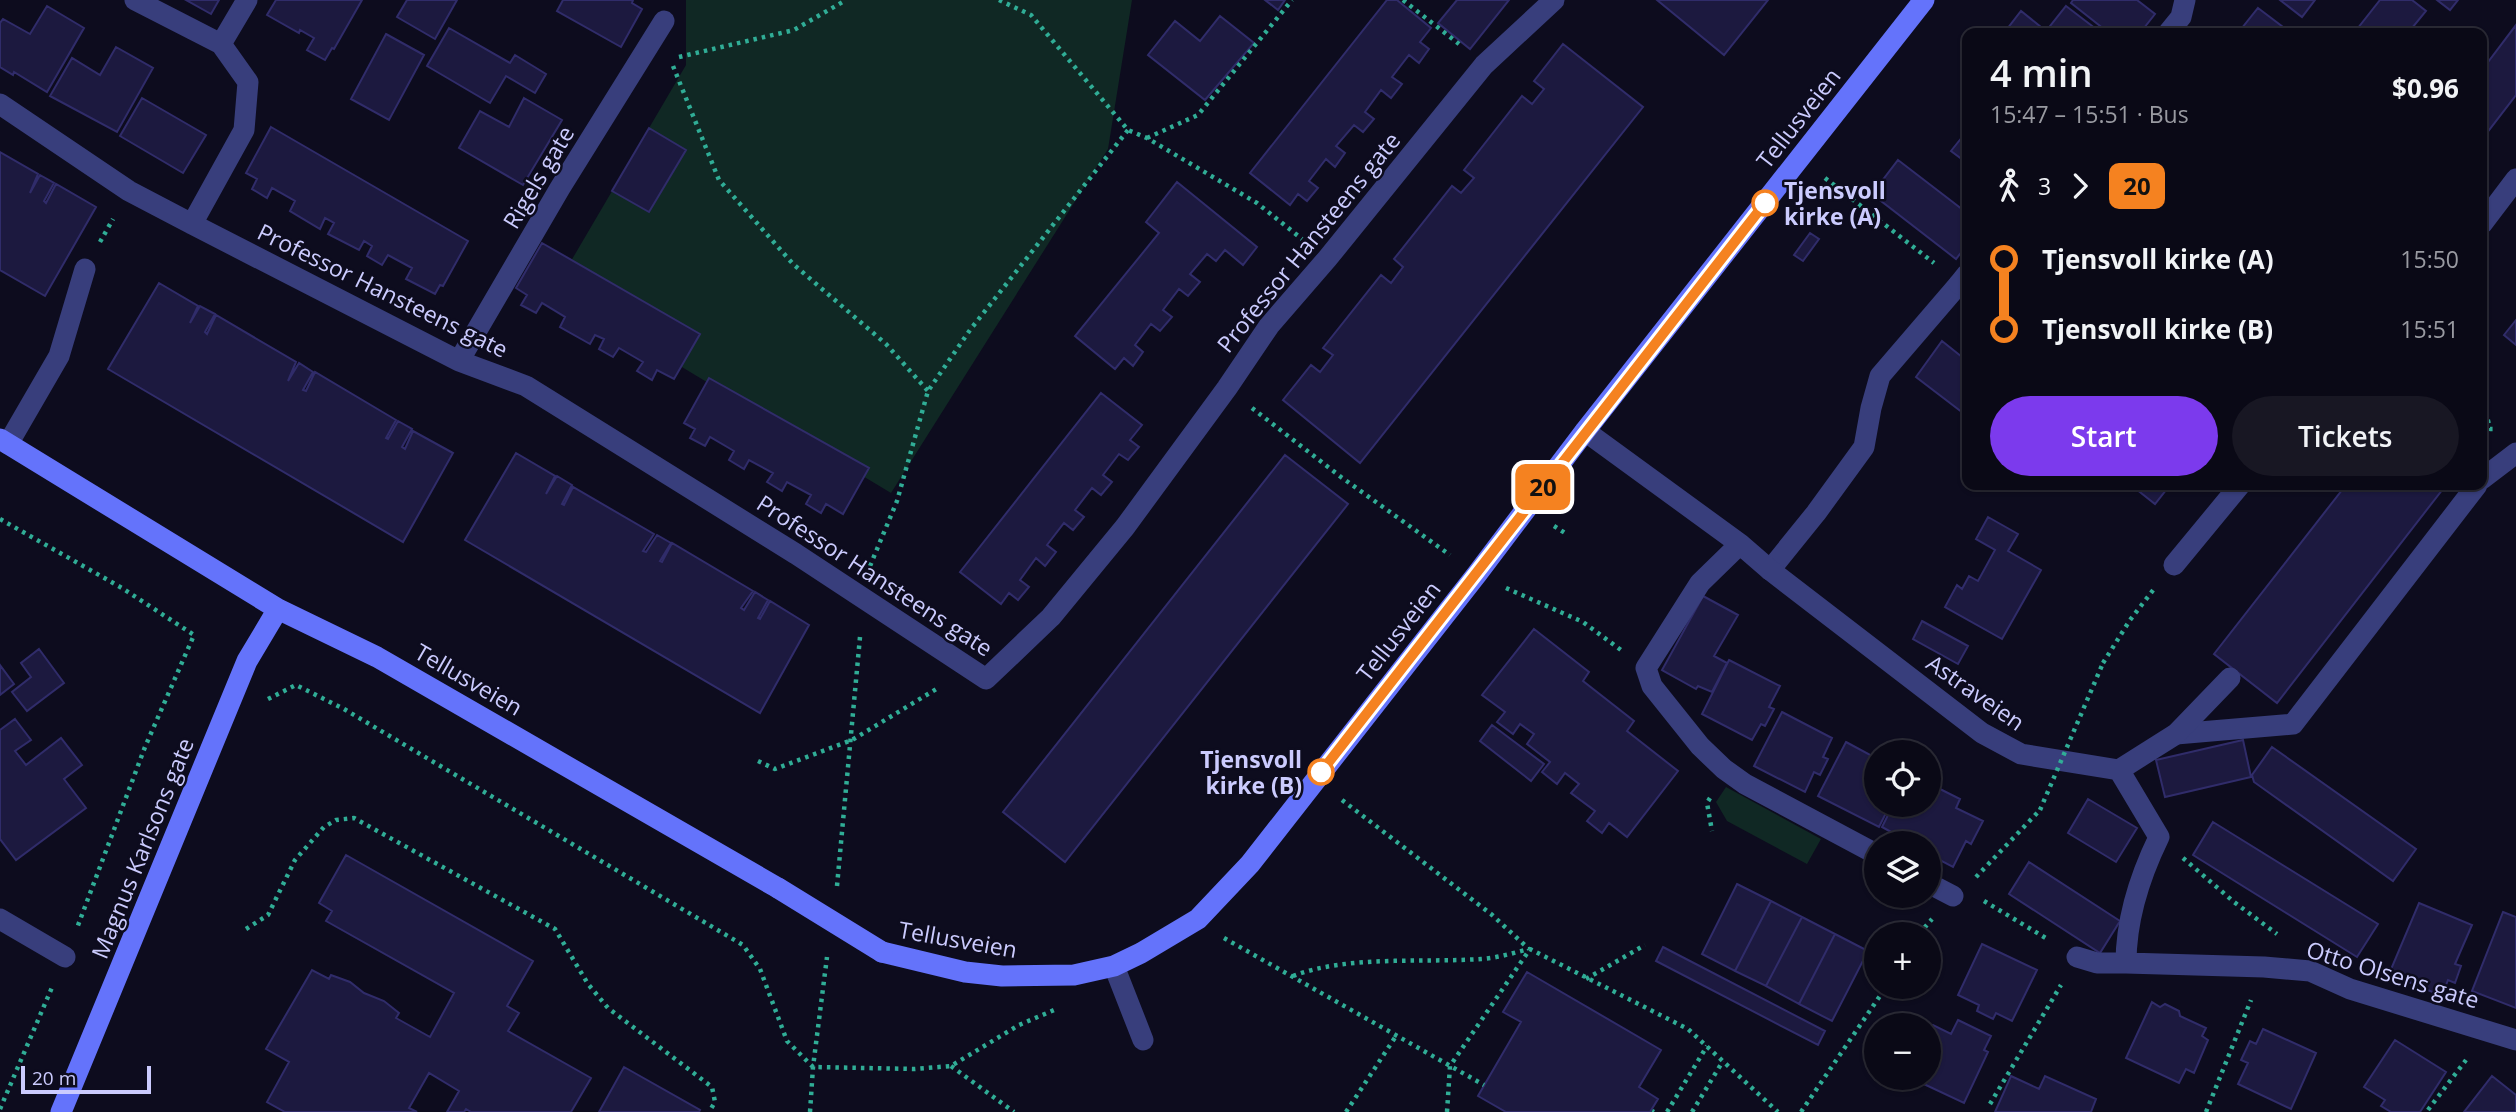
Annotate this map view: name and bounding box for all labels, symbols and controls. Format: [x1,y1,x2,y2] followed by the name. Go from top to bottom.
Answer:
[1990,46,2093,98] text: 4 min
[1749,61,1847,175] street label: Tellusveien
[2392,70,2459,106] text: $0.96
[1990,98,2189,130] text: 15:47 – 15:51 · Bus
[495,120,581,234] street label: Rigels gate
[1209,125,1407,359] street label: Professor Hansteens gate
[1990,167,2028,205] icon: walk
[2061,167,2099,205] icon: forward
[2123,169,2151,202] text: 20
[2038,170,2051,202] text: 3
[1784,174,1886,232] place label: Tjensvoll kirke (A)
[1752,190,1778,216] marker: Tjensvoll kirke (A)
[252,215,514,365] street label: Professor Hansteens gate
[2042,241,2274,277] text: Tjensvoll kirke (A)
[2400,243,2459,275] text: 15:50
[2042,311,2273,347] text: Tjensvoll kirke (B)
[2400,313,2459,345] text: 15:51
[1990,396,2218,476] button: Start
[2232,396,2459,476] button: Tickets
[1512,464,1574,510] line badge: 20
[1529,470,1557,503] text: 20
[751,487,999,663] street label: Professor Hansteens gate
[1349,574,1447,688] street label: Tellusveien
[409,635,529,723] street label: Tellusveien
[1920,646,2032,738] street label: Astraveien
[83,733,201,963] street label: Magnus Karlsons gate
[1864,740,1941,1090] map controls
[1864,740,1941,817] button: locate
[1200,743,1302,801] place label: Tjensvoll kirke (B)
[1308,759,1334,785] marker: Tjensvoll kirke (B)
[1864,831,1941,908] button: layers
[896,913,1020,965] street label: Tellusveien
[1864,922,1941,999] button: +
[2303,933,2483,1015] street label: Otto Olsens gate
[1864,1013,1941,1090] button: −
[21,1063,150,1095] scale bar
[32,1065,76,1091] text: 20 m

